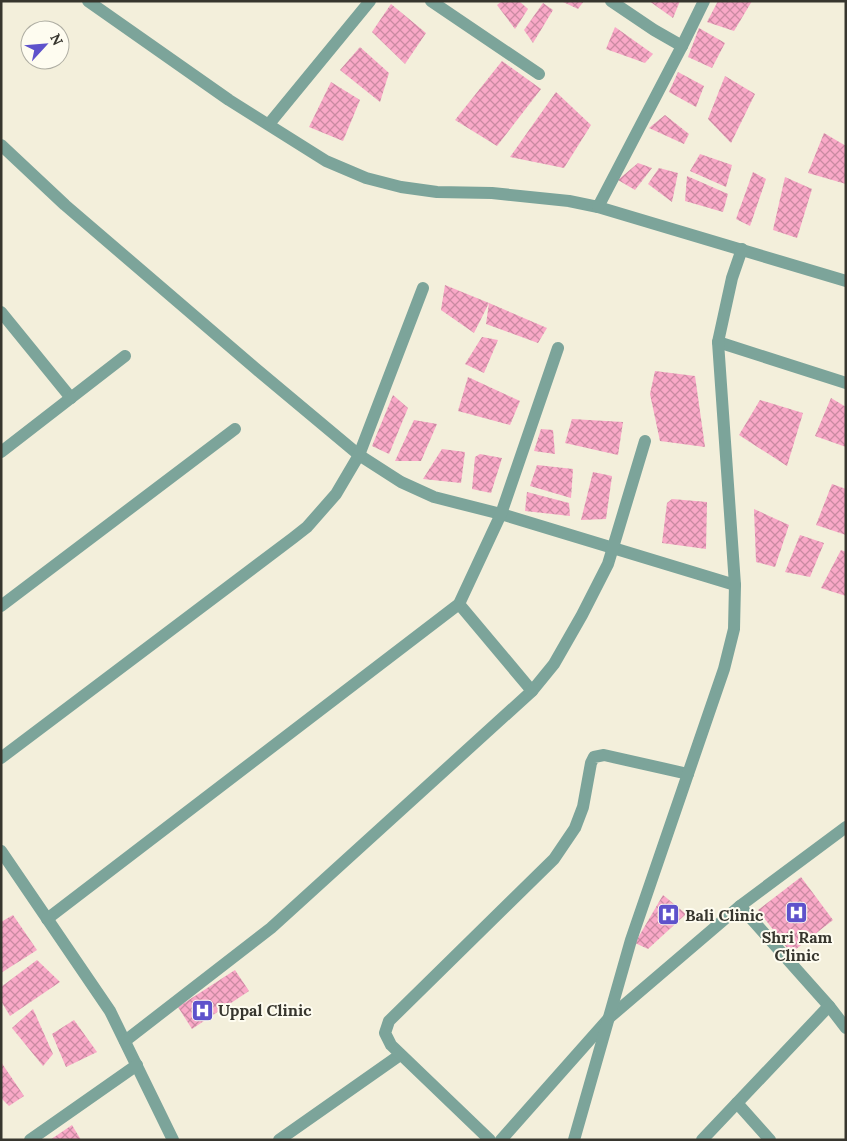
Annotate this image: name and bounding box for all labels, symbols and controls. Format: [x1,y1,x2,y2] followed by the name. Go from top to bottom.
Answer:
[20,20,70,70] north arrow
[46,30,67,48] text: N
[785,901,809,925] hospital icon: Shri Ram Clinic
[657,903,681,927] hospital icon: Bali Clinic
[685,905,764,925] place label: Bali Clinic
[762,927,833,965] place label: Shri Ram Clinic
[190,998,214,1022] hospital icon: Uppal Clinic
[218,1000,312,1020] place label: Uppal Clinic

